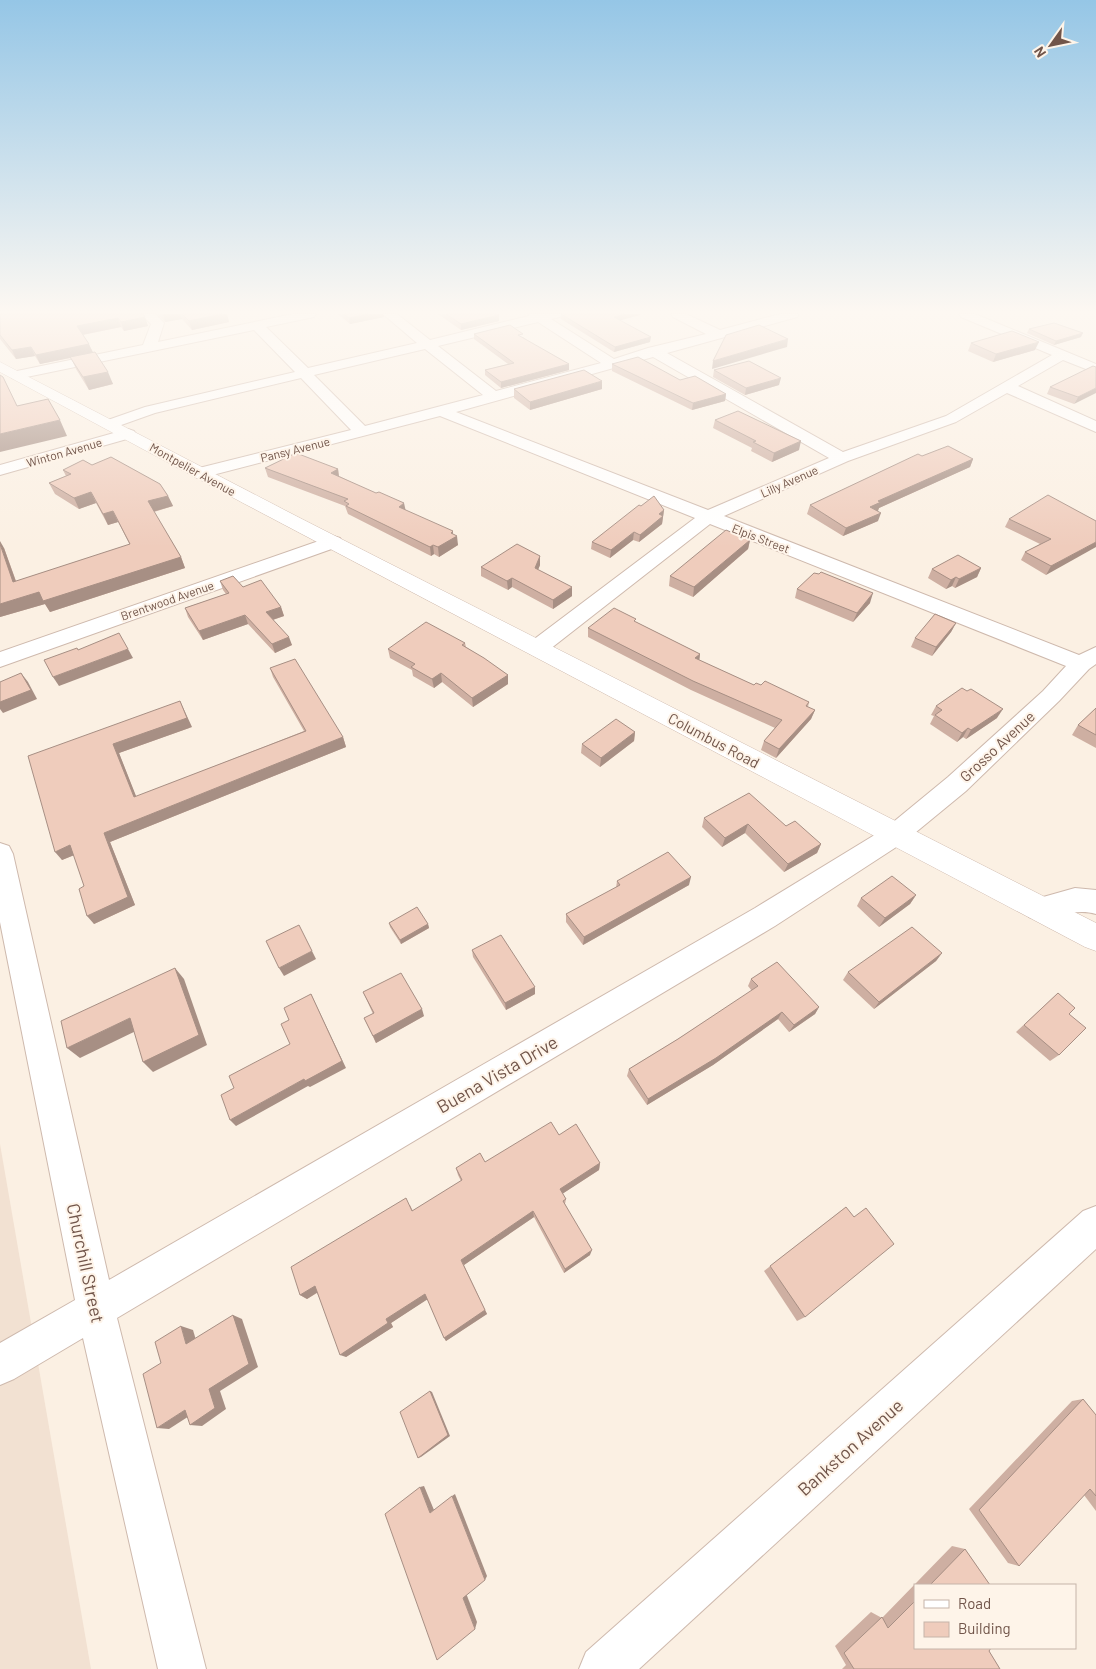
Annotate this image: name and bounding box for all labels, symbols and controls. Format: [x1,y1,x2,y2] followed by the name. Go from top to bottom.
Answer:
[1026,20,1076,70] north arrow
[1030,44,1049,61] text: N
[259,434,331,464] street label: Pansy Avenue
[25,435,103,469] street label: Winton Avenue
[148,440,238,498] street label: Montpelier Avenue
[758,462,820,500] street label: Lilly Avenue
[730,521,792,555] street label: Elpis Street
[119,577,215,623] street label: Brentwood Avenue
[956,707,1038,785] street label: Grosso Avenue
[665,708,763,772] street label: Columbus Road
[433,1030,561,1118] street label: Buena Vista Drive
[63,1201,109,1325] street label: Churchill Street
[793,1394,907,1500] street label: Bankston Avenue
[914,1584,1076,1649] legend
[958,1594,991,1612] text: Road
[958,1619,1011,1637] text: Building

